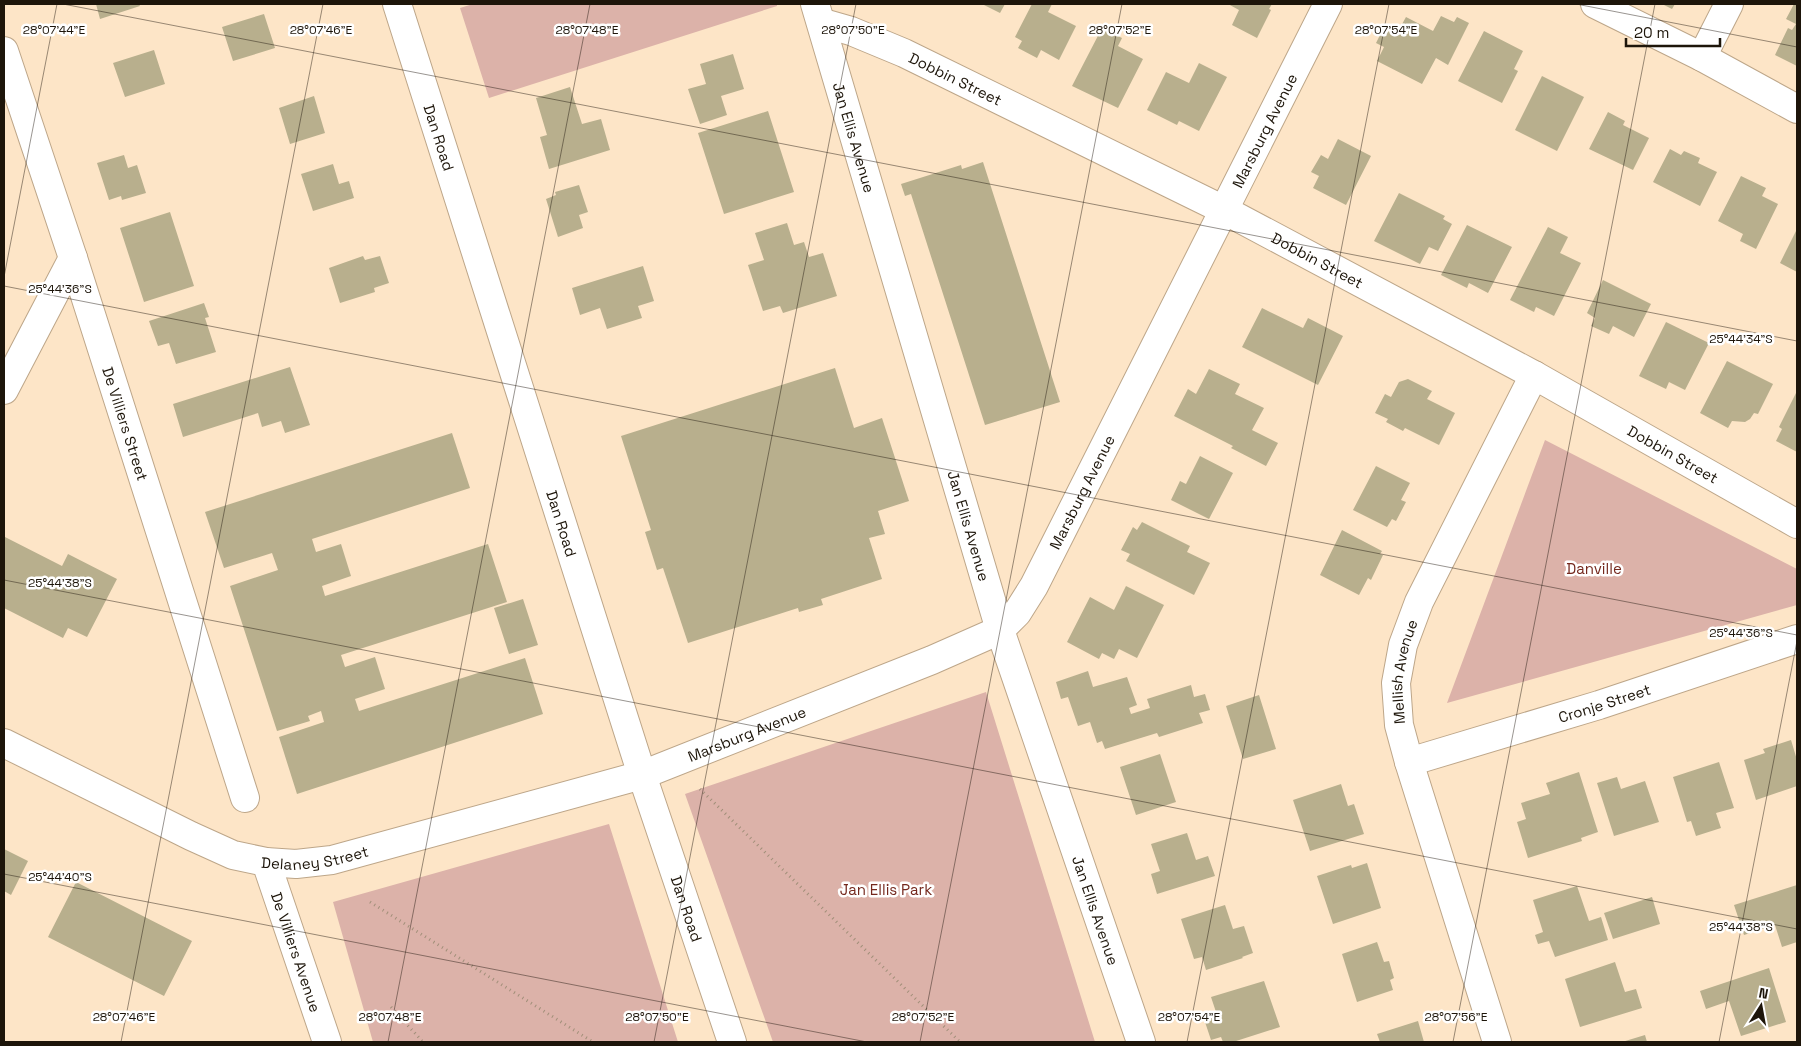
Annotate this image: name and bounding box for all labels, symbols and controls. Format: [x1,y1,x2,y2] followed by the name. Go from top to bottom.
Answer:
[1626,15,1720,47] scale bar
[23,22,85,38] text: 28°07'44"E
[290,22,353,38] text: 28°07'46"E
[556,22,619,38] text: 28°07'48"E
[821,22,885,38] text: 28°07'50"E
[1089,22,1152,38] text: 28°07'52"E
[1355,22,1418,38] text: 28°07'54"E
[1634,23,1669,42] text: 20 m
[906,48,1005,109] street label: Dobbin Street
[1227,70,1301,191] street label: Marsburg Avenue
[829,80,880,195] street label: Jan Ellis Avenue
[420,102,459,173] street label: Dan Road
[1268,228,1367,292] street label: Dobbin Street
[28,281,92,297] text: 25°44'36"S
[1709,331,1773,347] text: 25°44'34"S
[99,364,153,483] street label: De Villiers Street
[1624,421,1722,487] street label: Dobbin Street
[1045,432,1118,552] street label: Marsburg Avenue
[944,468,995,583] street label: Jan Ellis Avenue
[543,488,581,559] street label: Dan Road
[1566,559,1622,578] park label: Danville
[28,575,92,591] text: 25°44'38"S
[1387,616,1421,725] street label: Mellish Avenue
[1709,625,1773,641] text: 25°44'36"S
[1556,679,1653,726] street label: Cronje Street
[685,701,809,765] street label: Marsburg Avenue
[261,841,370,874] street label: Delaney Street
[1068,853,1123,968] street label: Jan Ellis Avenue
[28,869,92,885] text: 25°44'40"S
[667,873,707,944] street label: Dan Road
[840,880,932,899] park label: Jan Ellis Park
[267,889,326,1015] street label: De Villiers Avenue
[1709,919,1773,935] text: 25°44'38"S
[1736,981,1786,1031] north arrow
[1757,984,1770,1003] text: N
[93,1009,156,1025] text: 28°07'46"E
[359,1009,422,1025] text: 28°07'48"E
[625,1009,689,1025] text: 28°07'50"E
[892,1009,955,1025] text: 28°07'52"E
[1158,1009,1221,1025] text: 28°07'54"E
[1425,1009,1488,1025] text: 28°07'56"E

